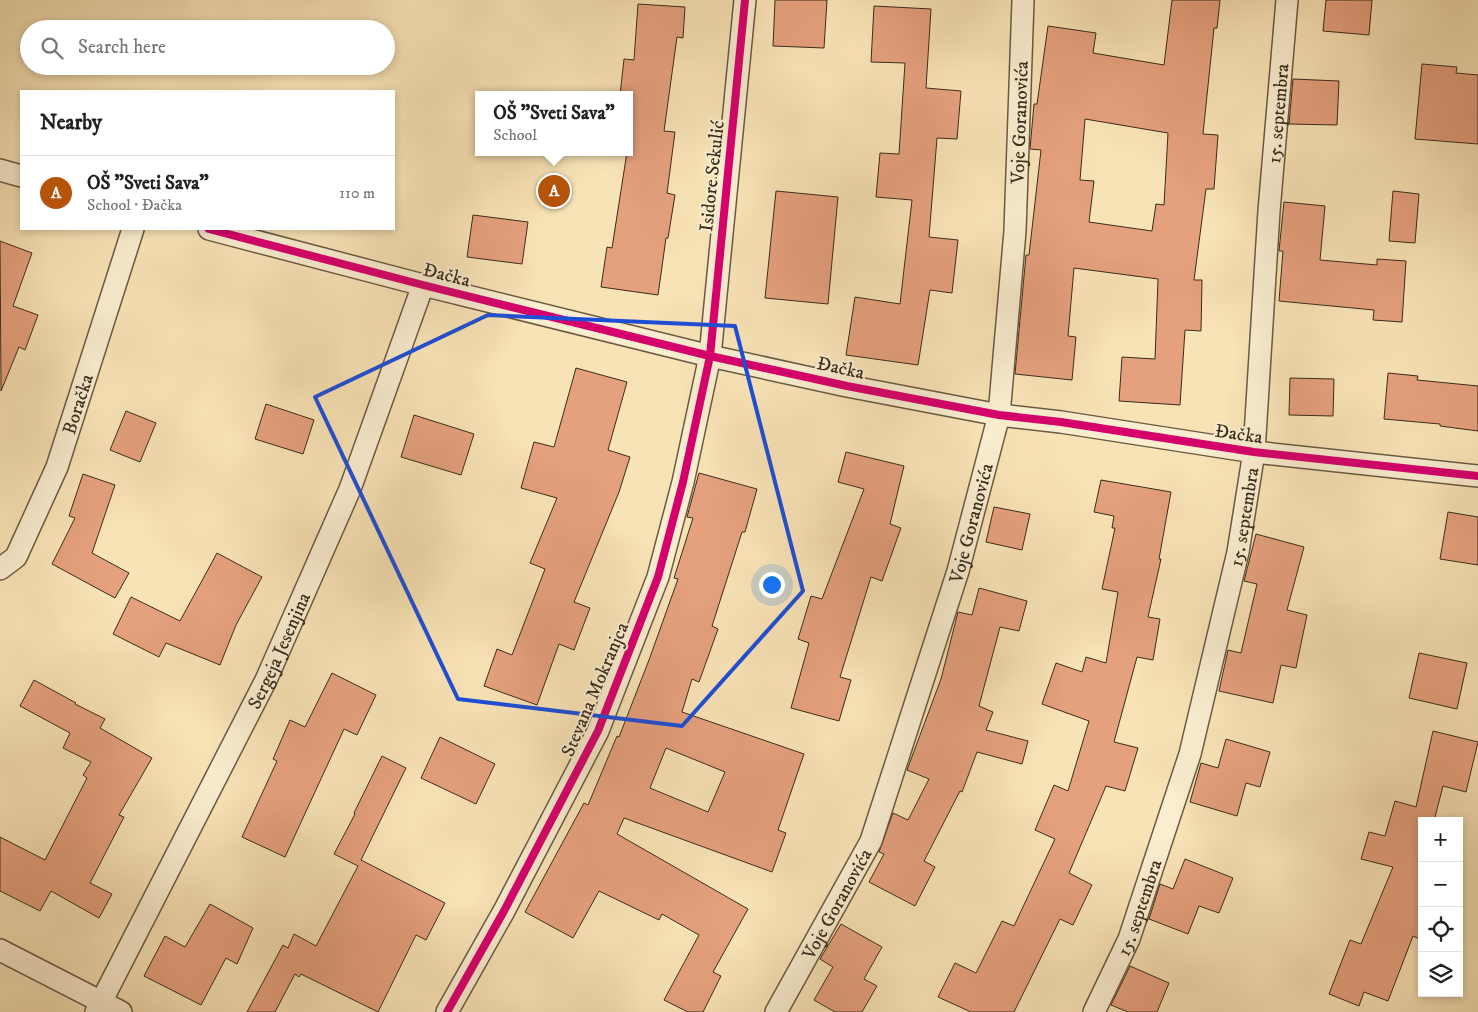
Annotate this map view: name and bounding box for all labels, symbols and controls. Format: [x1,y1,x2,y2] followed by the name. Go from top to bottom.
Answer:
[20,20,395,75] search box
[38,34,66,62] icon: search
[78,36,166,59] text: Search here
[1007,60,1034,185] street label: Voje Goranovića
[1263,63,1295,165] street label: 15. septembra
[475,91,633,156] popup
[493,102,615,125] text: OŠ "Sveti Sava"
[40,110,102,136] text: Nearby
[695,119,730,233] street label: Isidore Sekulić
[493,125,537,145] text: School
[87,172,209,195] text: OŠ "Sveti Sava"
[538,172,570,210] pin: A
[51,183,61,203] text: A
[339,183,375,203] text: 110 m
[87,195,182,215] text: School · Đačka
[421,259,473,292] street label: Đačka
[815,352,867,385] street label: Đačka
[58,371,99,438] street label: Boračka
[1213,420,1264,449] street label: Đačka
[945,461,999,587] street label: Voje Goranovića
[1225,466,1264,569] street label: 15. septembra
[759,572,785,598] your location
[243,589,316,713] street label: Sergeja Jesenjina
[557,619,634,760] street label: Stevana Mokranjca
[1418,817,1463,997] map controls
[1418,817,1463,862] button: +
[797,845,877,965] street label: Voje Goranovića
[1113,857,1167,960] street label: 15. septembra
[1418,862,1463,907] button: −
[1418,907,1463,952] button: locate
[1418,952,1463,997] button: layers

